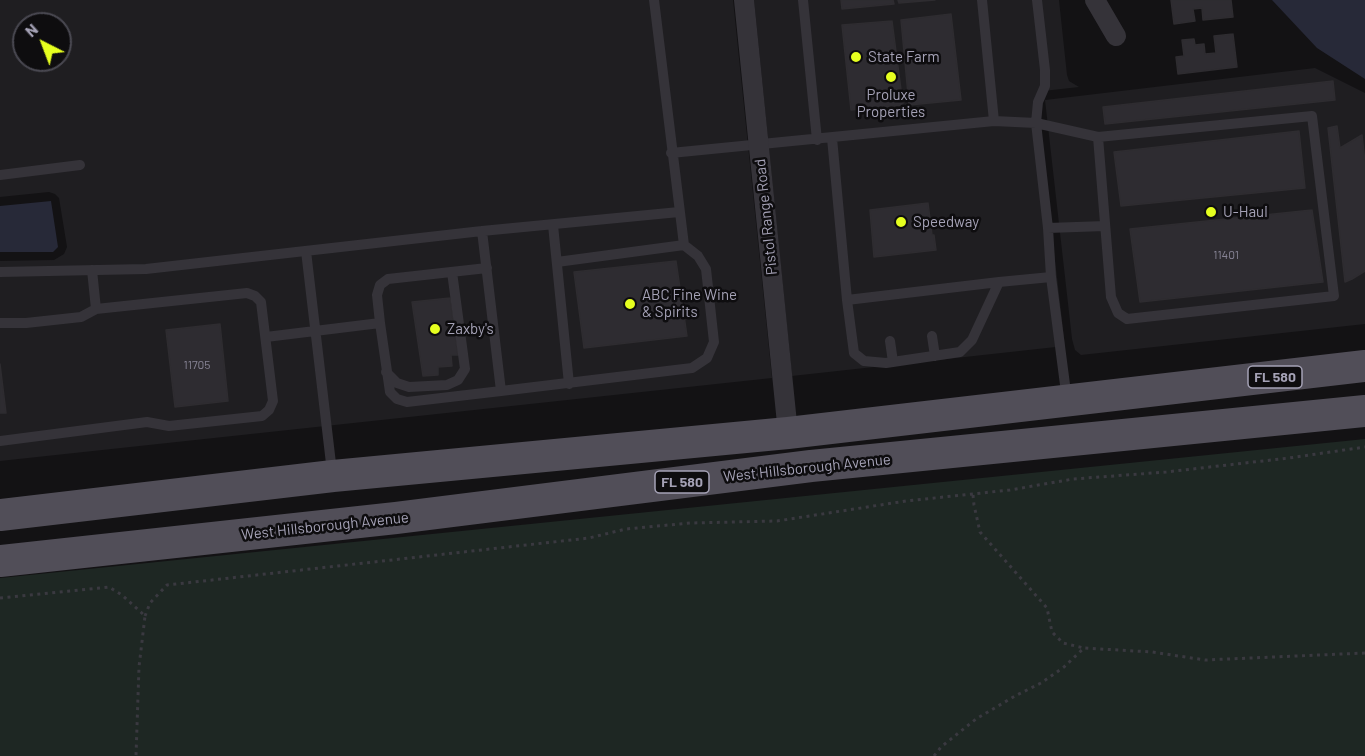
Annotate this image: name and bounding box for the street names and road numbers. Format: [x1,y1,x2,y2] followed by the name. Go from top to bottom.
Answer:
[751,158,781,276] street label: Pistol Range Road
[1248,366,1302,388] road number: FL 580
[722,450,892,486] street label: West Hillsborough Avenue
[655,471,709,493] road number: FL 580
[240,508,410,544] street label: West Hillsborough Avenue

